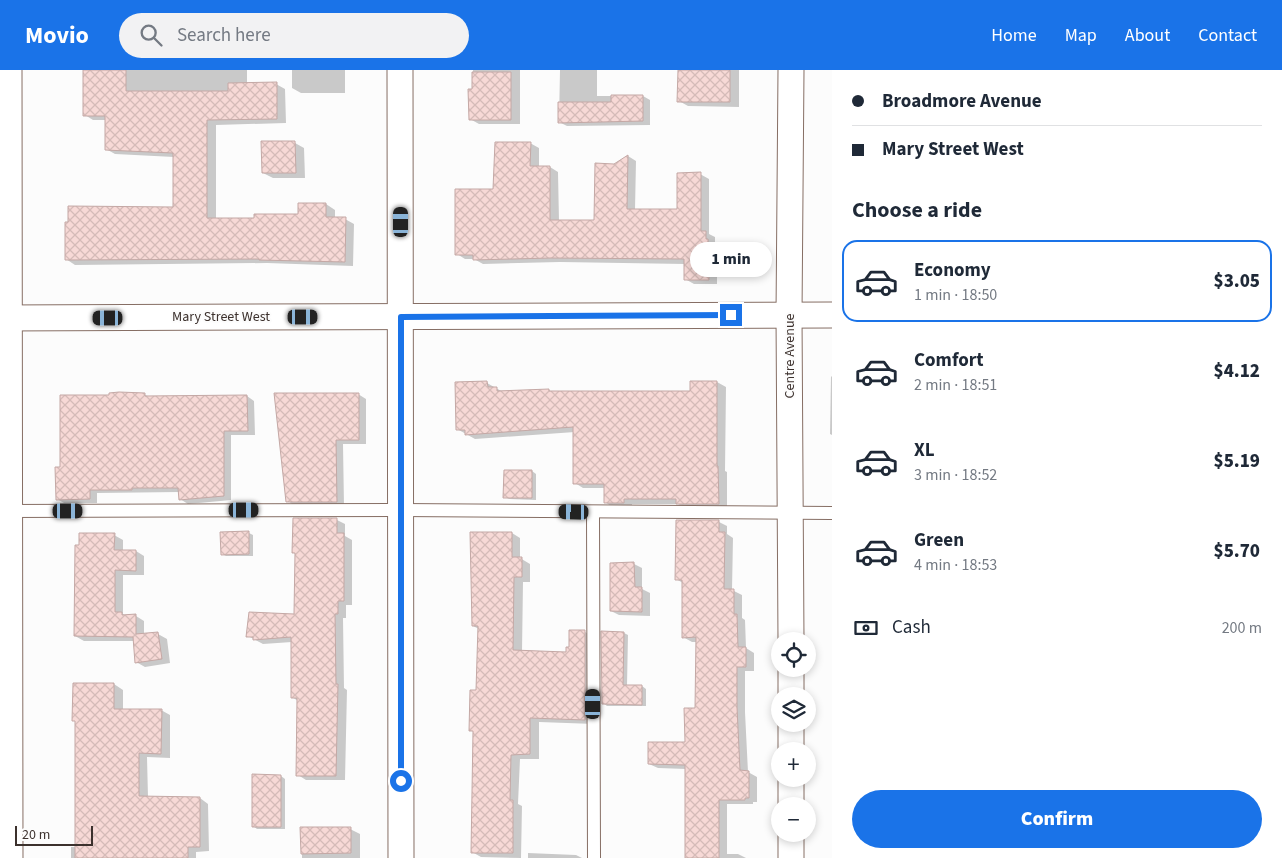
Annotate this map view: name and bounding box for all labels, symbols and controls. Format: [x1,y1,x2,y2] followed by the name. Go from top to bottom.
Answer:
[119,13,469,58] search box
[25,18,89,53] text: Movio
[137,21,165,49] icon: search
[177,22,271,49] text: Search here
[991,23,1037,48] text: Home
[1065,23,1097,48] text: Map
[1125,23,1170,48] text: About
[1198,23,1257,48] text: Contact
[882,88,1042,115] text: Broadmore Avenue
[882,136,1024,163] text: Mary Street West
[852,194,982,226] text: Choose a ride
[393,207,408,237] car
[690,242,772,278] callout: 1 min
[711,248,751,270] text: 1 min
[914,257,991,284] text: Economy
[854,259,899,304] icon: car
[1214,268,1260,295] text: $3.05
[914,284,997,306] text: 1 min · 18:50
[720,304,742,326] route end
[172,307,270,327] street label: Mary Street West
[288,310,318,325] car
[93,311,123,326] car
[780,313,800,398] street label: Centre Avenue
[914,347,984,374] text: Comfort
[854,349,899,394] icon: car
[1214,358,1260,385] text: $4.12
[914,374,997,396] text: 2 min · 18:51
[914,437,935,464] text: XL
[854,439,899,484] icon: car
[1214,448,1260,475] text: $5.19
[914,464,997,486] text: 3 min · 18:52
[229,503,259,518] car
[53,504,83,519] car
[558,504,589,520] car
[914,527,964,554] text: Green
[854,529,899,574] icon: car
[1214,538,1260,565] text: $5.70
[914,554,997,576] text: 4 min · 18:53
[852,614,880,642] icon: cash
[892,614,931,641] text: Cash
[1222,617,1262,639] text: 200 m
[771,632,816,842] map controls
[771,632,816,677] button: locate
[771,687,816,732] button: layers
[585,689,600,719] car
[771,742,816,787] button: +
[390,770,412,792] route start
[852,790,1262,848] button: Confirm
[771,797,816,842] button: −
[15,823,92,846] scale bar
[22,825,50,845] text: 20 m

